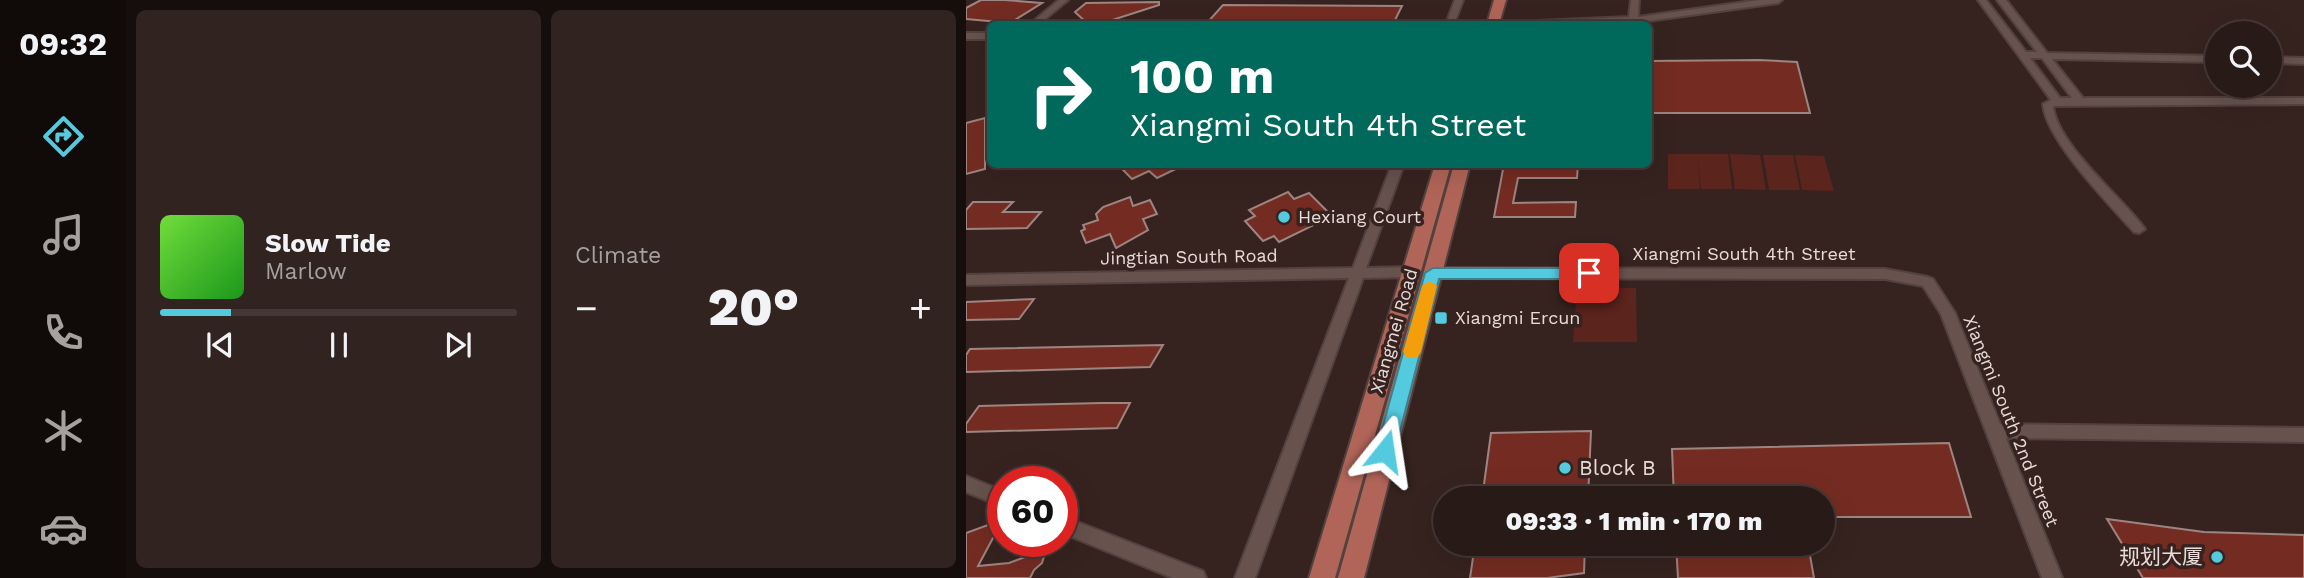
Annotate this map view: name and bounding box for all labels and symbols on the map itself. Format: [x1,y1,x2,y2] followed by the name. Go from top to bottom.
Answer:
[1298,206,1422,227] place label: Hexiang Court
[1276,209,1292,225] marker: Hexiang Court
[1559,243,1619,303] pin
[1633,243,1856,264] street label: Xiangmi South 4th Street
[1100,244,1278,269] street label: Jingtian South Road
[1366,266,1421,396] street label: Xiangmei Road
[1455,307,1580,328] place label: Xiangmi Ercun
[1433,310,1449,326] marker: Xiangmi Ercun
[1959,312,2064,530] street label: Xiangmi South 2nd Street
[1348,414,1422,488] position arrow
[1579,455,1656,480] place label: Block B
[1557,460,1573,476] marker: Block B
[987,466,1078,557] speed limit sign: 60
[2119,544,2203,569] place label: 规划大厦
[2209,549,2225,565] marker: 规划大厦

